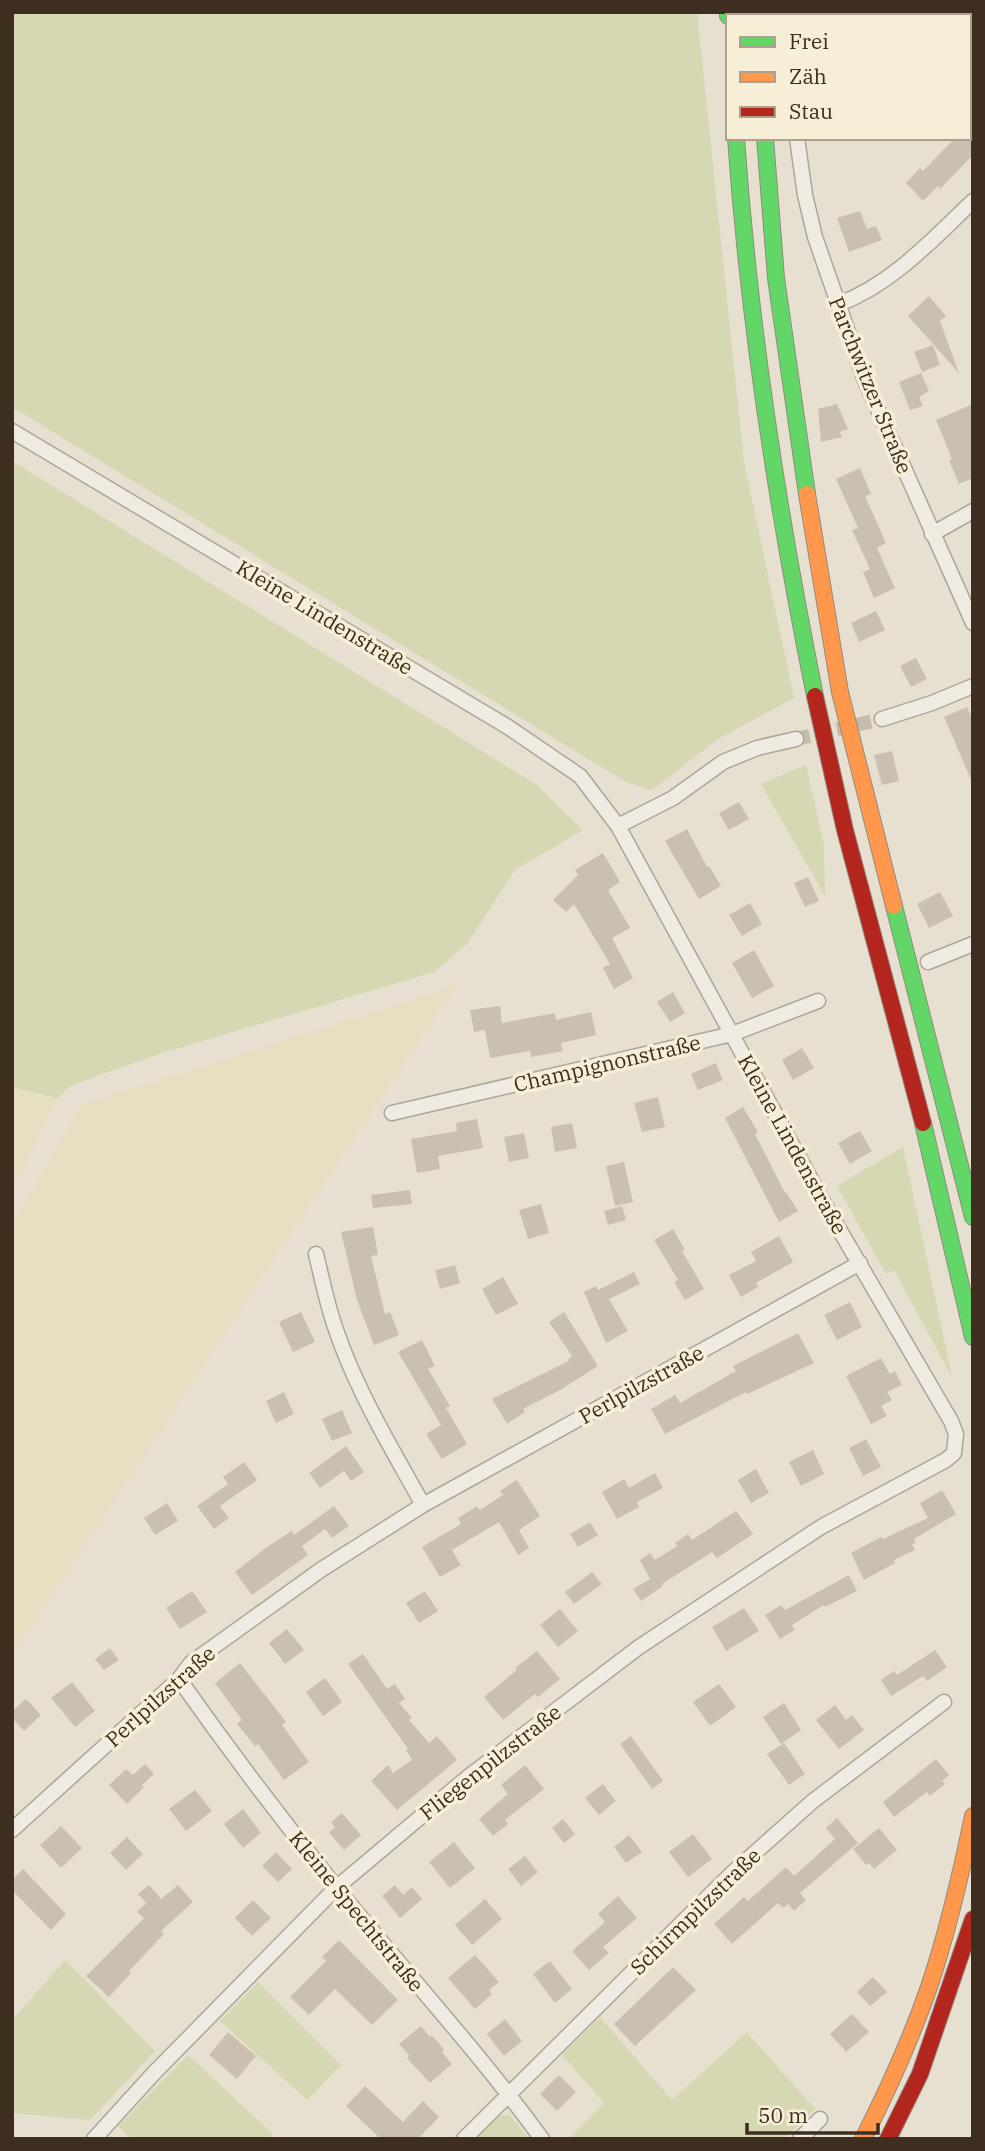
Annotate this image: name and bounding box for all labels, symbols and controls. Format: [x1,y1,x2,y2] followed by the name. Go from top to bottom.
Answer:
[726,14,971,140] legend
[789,27,829,55] text: Frei
[789,62,827,90] text: Zäh
[789,97,833,125] text: Stau
[823,292,919,478] street label: Parchwitzer Straße
[231,553,419,681] street label: Kleine Lindenstraße
[511,1028,703,1098] street label: Champignonstraße
[732,1049,854,1239] street label: Kleine Lindenstraße
[574,1338,708,1430] street label: Perlpilzstraße
[99,1639,221,1753] street label: Perlpilzstraße
[413,1698,567,1826] street label: Fliegenpilzstraße
[283,1825,431,1997] street label: Kleine Spechtstraße
[624,1841,766,1981] street label: Schirmpilzstraße
[747,2092,878,2136] scale bar
[758,2101,808,2129] text: 50 m

